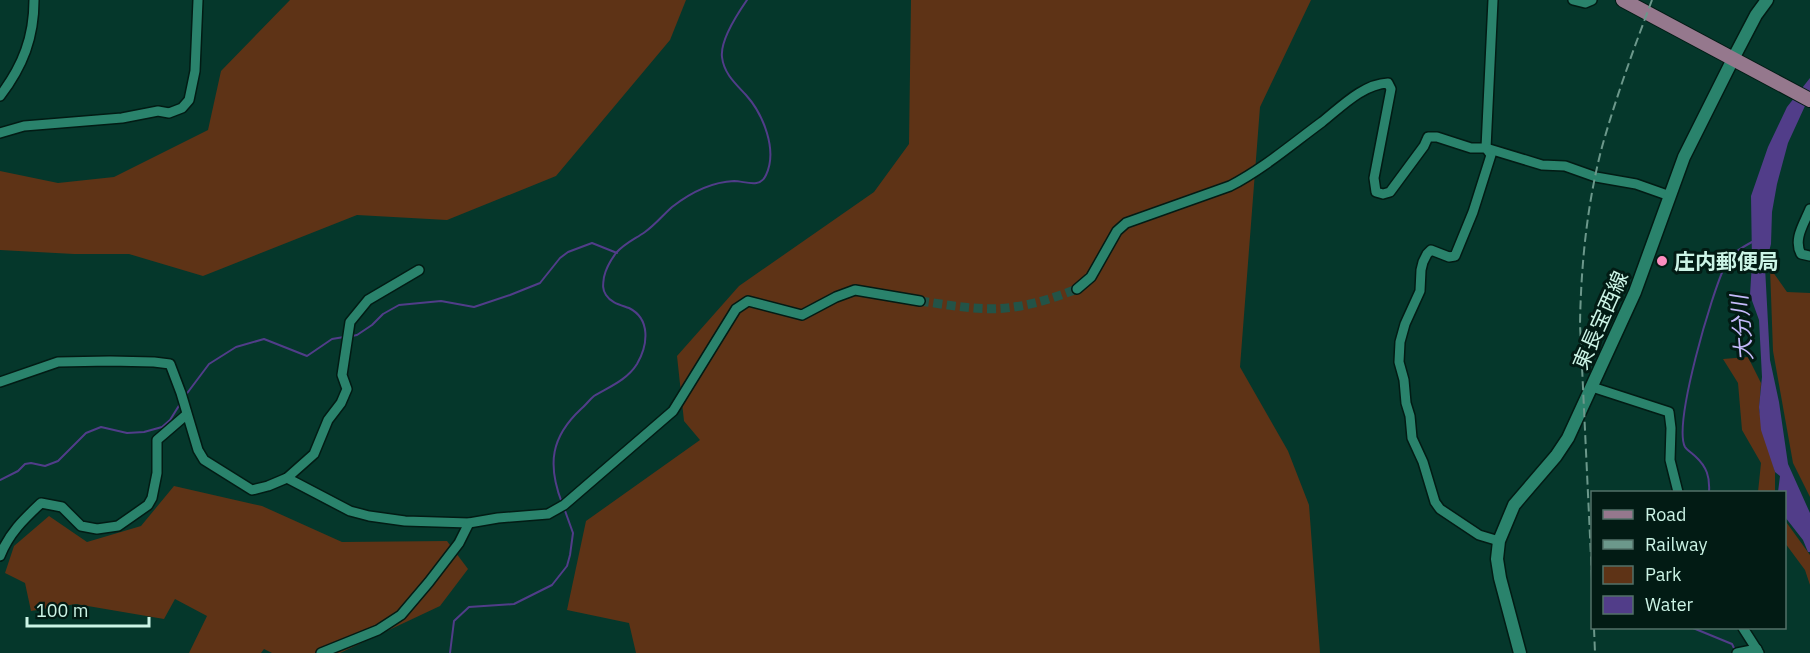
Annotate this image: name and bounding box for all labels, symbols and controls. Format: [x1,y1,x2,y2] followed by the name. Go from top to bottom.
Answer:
[1674,247,1779,275] place label: 庄内郵便局
[1655,254,1669,268] marker: 庄内郵便局
[1566,266,1634,374] street label: 東長宝西線
[1724,292,1758,362] water label: 大分川
[1591,491,1786,629] legend
[1645,503,1686,526] text: Road
[1645,533,1707,556] text: Railway
[1645,563,1682,586] text: Park
[27,590,148,628] scale bar
[1645,593,1694,616] text: Water
[36,599,88,622] text: 100 m

